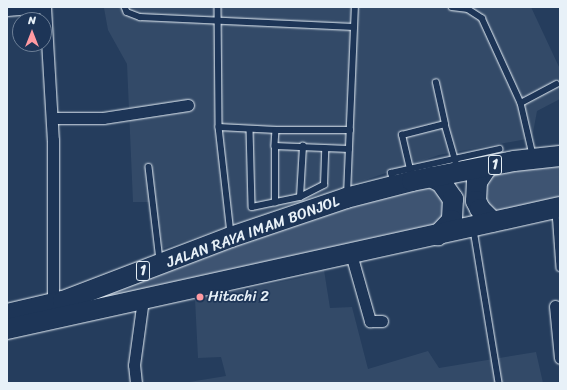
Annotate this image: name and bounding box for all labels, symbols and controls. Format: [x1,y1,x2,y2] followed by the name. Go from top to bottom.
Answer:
[28,11,36,30] text: N
[12,12,52,52] north arrow
[487,153,503,177] road number: 1
[163,192,343,272] street label: JALAN RAYA IMAM BONJOL
[135,259,151,283] road number: 1
[208,288,269,306] place label: Hitachi 2
[195,292,205,302] marker: Hitachi 2

